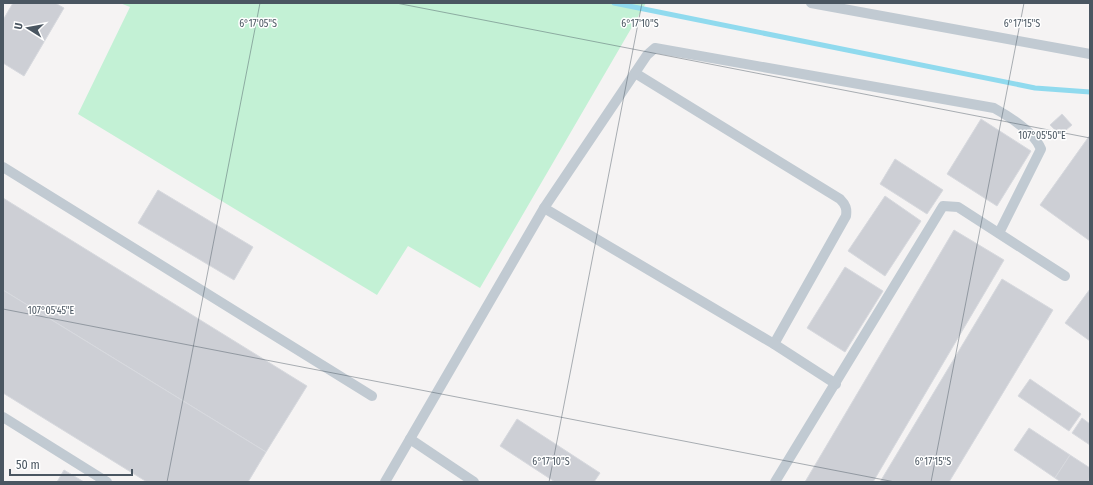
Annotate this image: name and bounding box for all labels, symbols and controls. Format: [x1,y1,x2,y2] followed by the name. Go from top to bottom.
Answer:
[8,8,48,48] north arrow
[239,18,277,30] text: 6°17'05"S
[621,18,659,30] text: 6°17'10"S
[1004,18,1040,30] text: 6°17'15"S
[12,22,26,31] text: U
[1018,130,1066,142] text: 107°05'50"E
[28,305,75,317] text: 107°05'45"E
[10,451,132,477] scale bar
[532,456,570,468] text: 6°17'10"S
[915,456,951,468] text: 6°17'15"S
[16,458,40,472] text: 50 m

